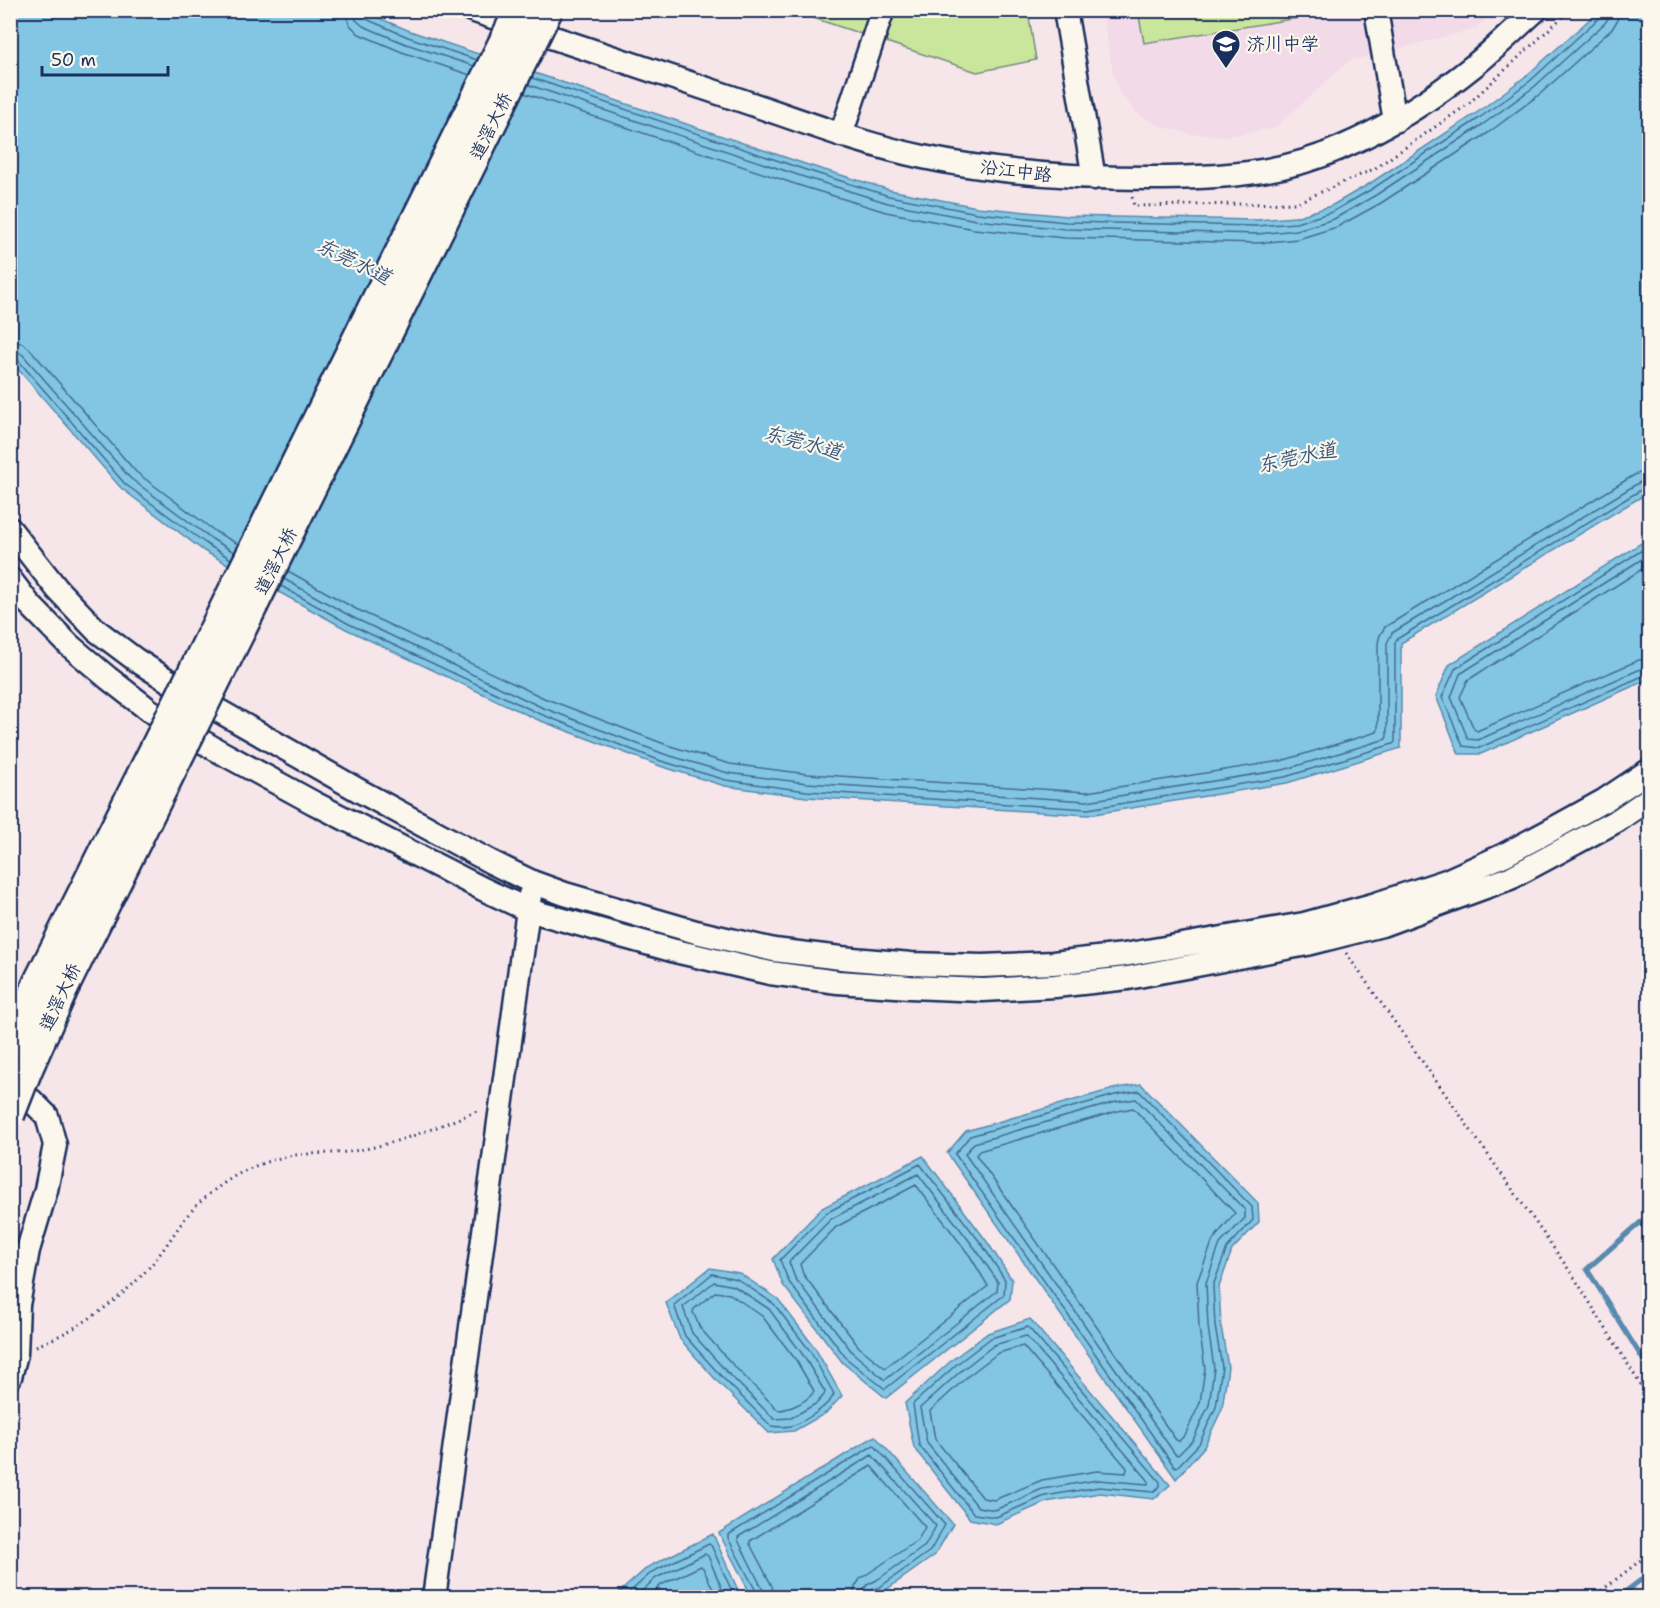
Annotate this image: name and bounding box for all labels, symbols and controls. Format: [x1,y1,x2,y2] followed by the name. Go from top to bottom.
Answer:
[1210,28,1242,70] school or university icon: 济川中学
[1247,32,1319,56] place label: 济川中学
[42,39,168,77] scale bar
[51,48,96,72] text: 50 m
[464,88,518,164] street label: 道滘大桥
[979,155,1053,187] street label: 沿江中路
[312,232,397,291] water label: 东莞水道
[761,419,847,465] water label: 东莞水道
[1255,436,1341,478] water label: 东莞水道
[249,523,303,599] street label: 道滘大桥
[34,959,86,1035] street label: 道滘大桥

